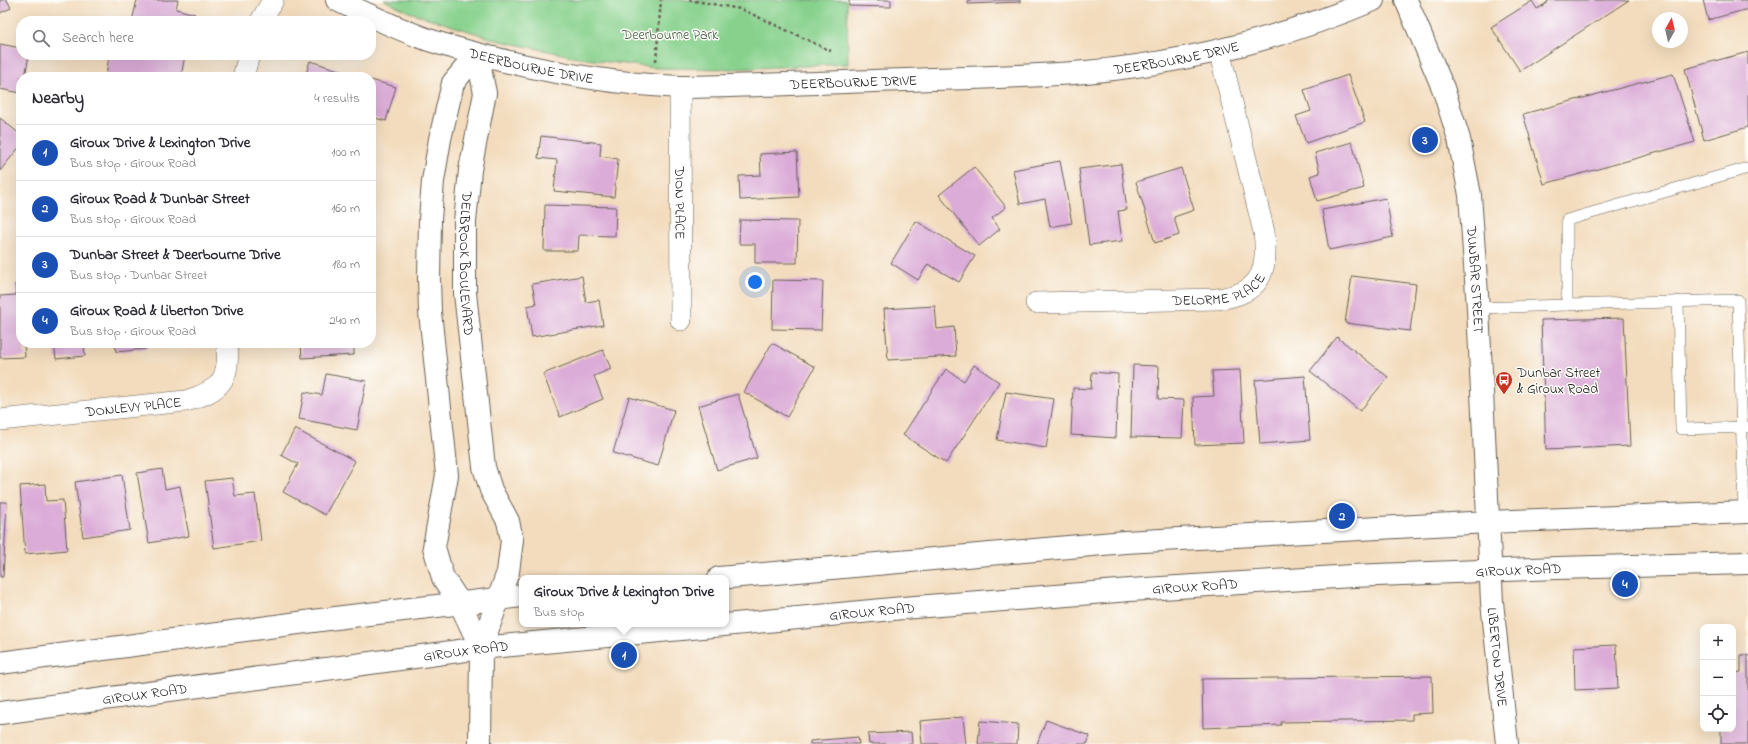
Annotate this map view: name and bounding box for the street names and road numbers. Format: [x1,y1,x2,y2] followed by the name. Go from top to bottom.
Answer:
[1111,37,1241,81] street label: DEERBOURNE DRIVE
[465,43,595,90] street label: DEERBOURNE DRIVE
[789,71,917,96] street label: DEERBOURNE DRIVE
[668,165,690,240] street label: DION PLACE
[453,189,479,337] street label: DELBROOK BOULEVARD
[1460,224,1488,334] street label: DUNBAR STREET
[1171,270,1272,312] street label: DELORME PLACE
[83,393,182,423] street label: DONLEVY PLACE
[1475,559,1562,583] street label: GIROUX ROAD
[1152,574,1238,601] street label: GIROUX ROAD
[828,598,915,627] street label: GIROUX ROAD
[1481,606,1512,708] street label: LIBERTON DRIVE
[422,636,509,668] street label: GIROUX ROAD
[101,679,189,711] street label: GIROUX ROAD

